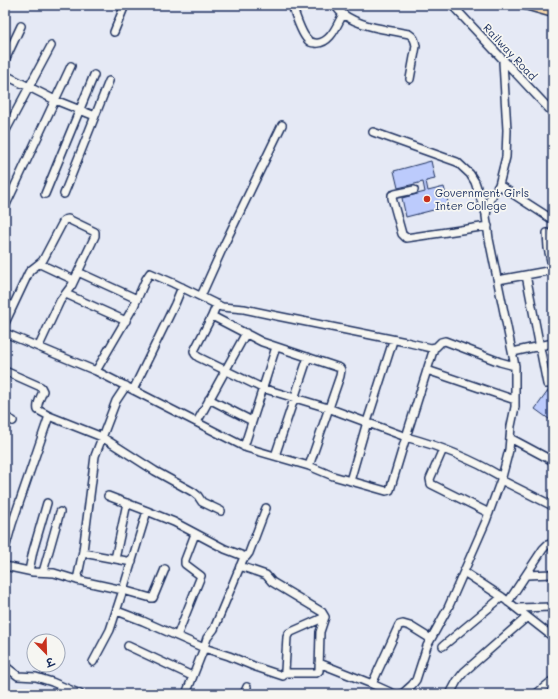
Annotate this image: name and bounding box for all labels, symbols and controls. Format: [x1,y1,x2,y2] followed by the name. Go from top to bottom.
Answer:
[480,20,540,83] street label: Railway Road
[435,185,529,213] place label: Government Girls Inter College
[422,194,432,204] marker: Government Girls Inter College
[26,633,66,673] north arrow
[42,654,57,672] text: उ

